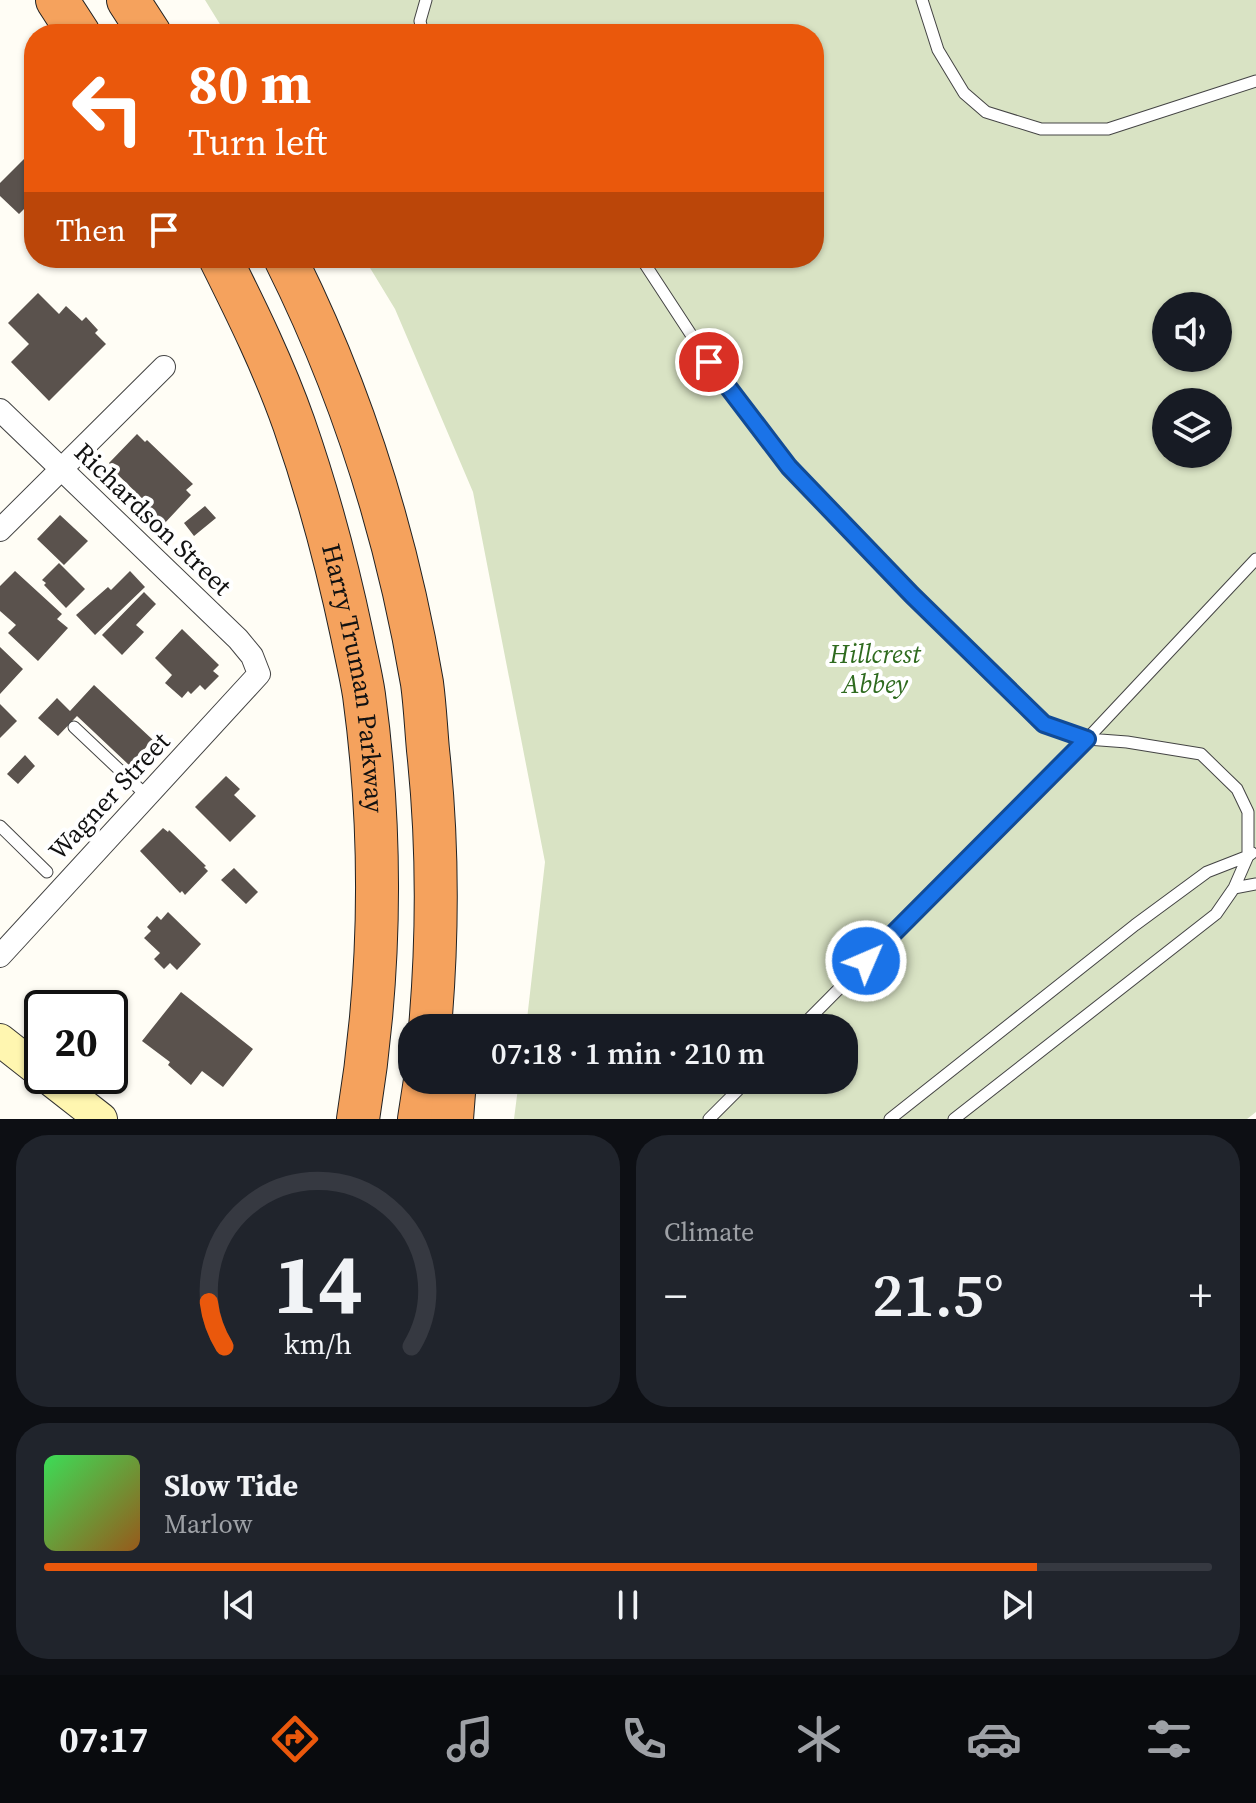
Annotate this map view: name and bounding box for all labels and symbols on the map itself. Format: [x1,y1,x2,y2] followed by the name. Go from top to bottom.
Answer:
[675,328,743,396] pin
[66,435,240,604] street label: Richardson Street
[313,540,393,815] street label: Harry Truman Parkway
[829,636,922,702] park label: Hillcrest Abbey
[40,724,178,868] street label: Wagner Street
[824,919,908,1003] position arrow
[24,990,128,1094] speed limit sign: 20

